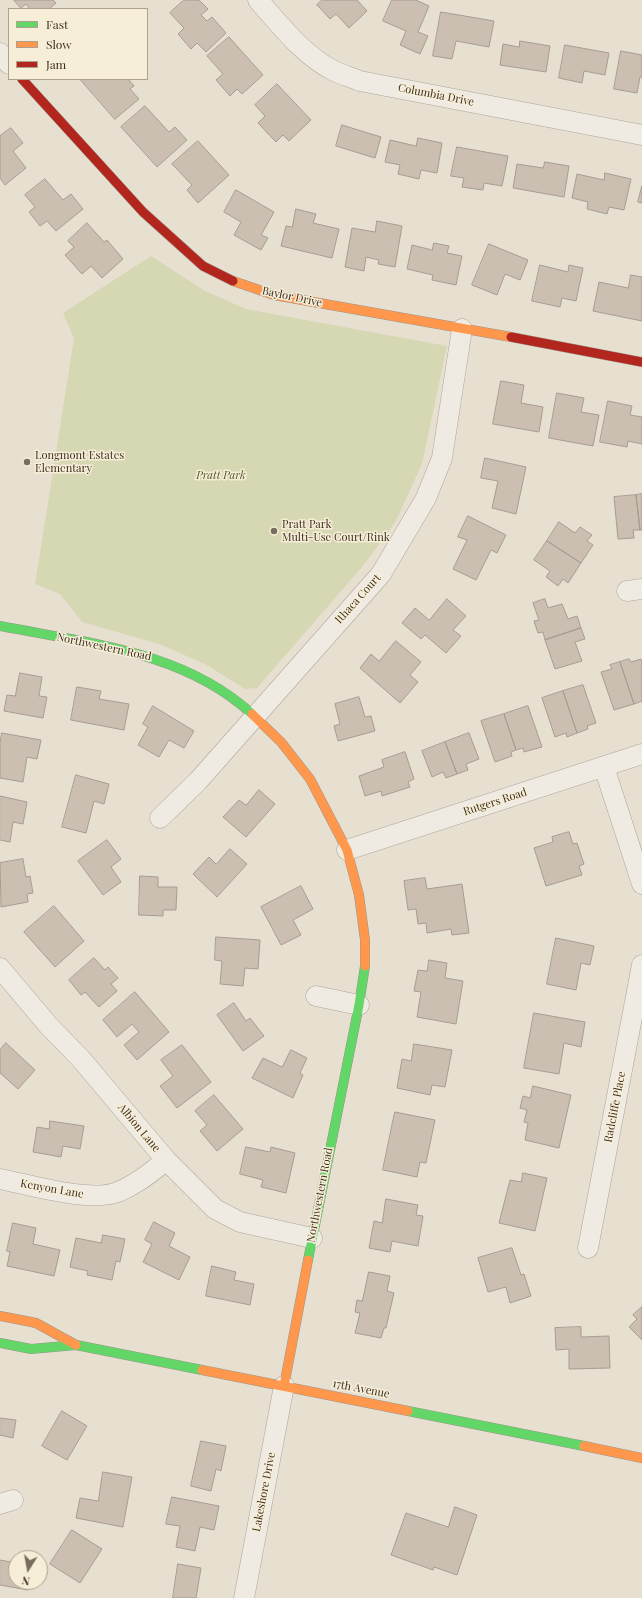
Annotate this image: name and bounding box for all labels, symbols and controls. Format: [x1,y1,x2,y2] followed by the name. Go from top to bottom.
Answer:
[8,8,148,80] legend
[46,16,68,32] text: Fast
[46,36,72,52] text: Slow
[46,56,66,72] text: Jam
[397,81,475,109] street label: Columbia Drive
[261,284,323,310] street label: Baylor Drive
[35,449,124,475] place label: Longmont Estates Elementary
[22,457,32,467] marker: Longmont Estates Elementary
[196,469,246,483] park label: Pratt Park
[282,518,390,544] place label: Pratt Park Multi-Use Court/Rink
[269,526,279,536] marker: Pratt Park Multi-Use Court/Rink
[332,572,384,626] street label: Ithaca Court
[56,631,152,663] street label: Northwestern Road
[462,786,528,818] street label: Rutgers Road
[602,1070,628,1144] street label: Radcliffe Place
[115,1101,163,1155] street label: Albion Lane
[304,1146,336,1244] street label: Northwestern Road
[19,1177,85,1201] street label: Kenyon Lane
[331,1377,391,1401] street label: 17th Avenue
[250,1451,278,1533] street label: Lakeshore Drive
[8,1550,48,1590] north arrow
[20,1573,31,1589] text: N

